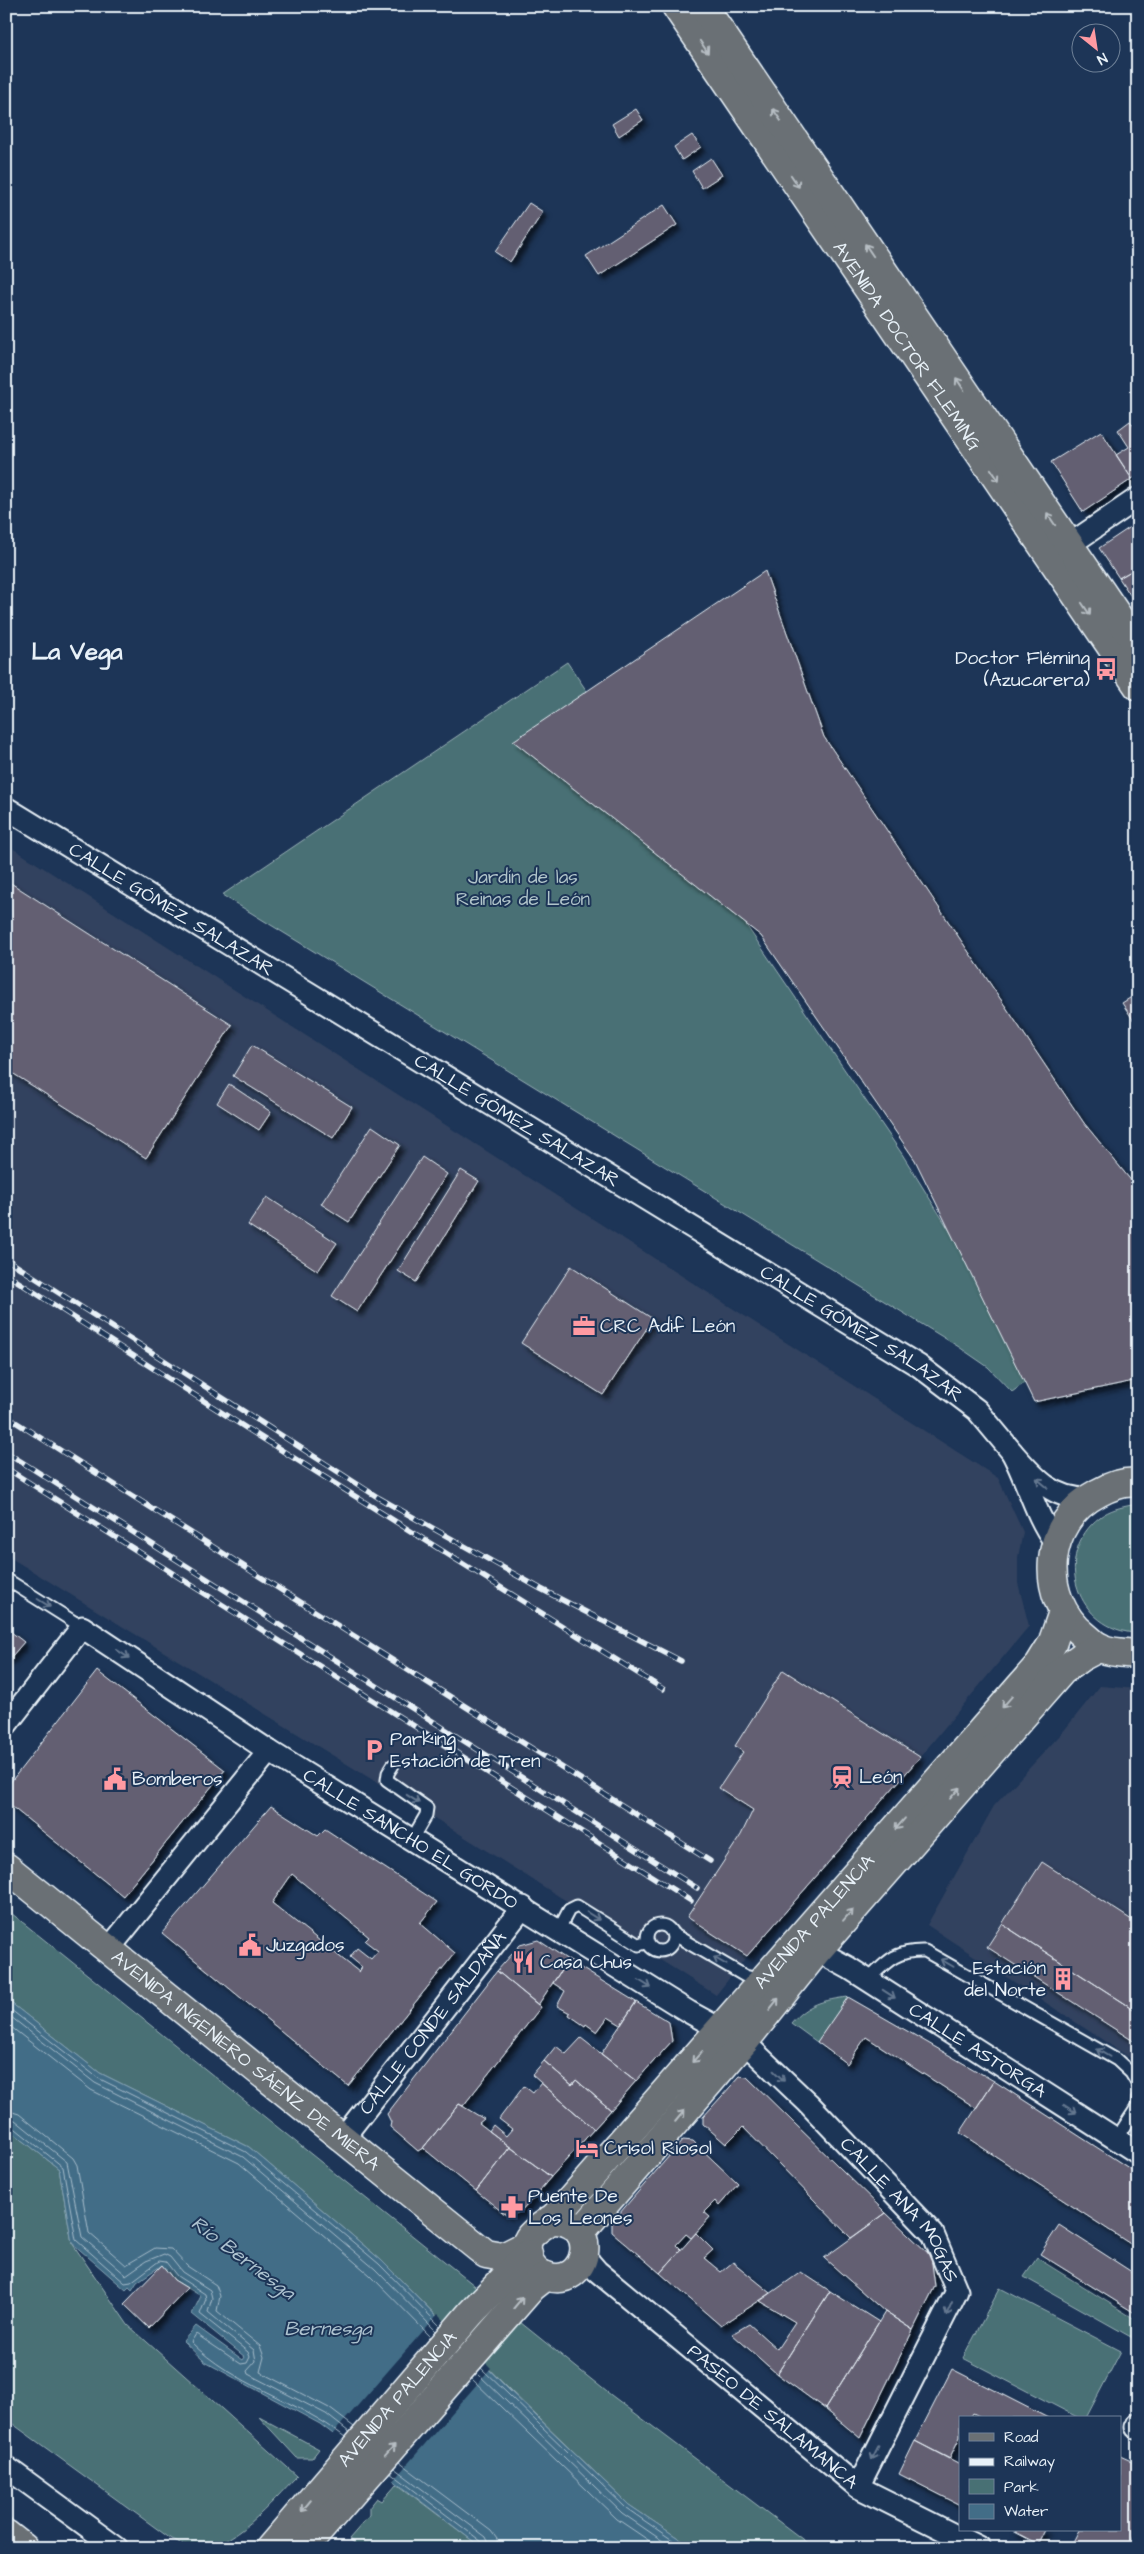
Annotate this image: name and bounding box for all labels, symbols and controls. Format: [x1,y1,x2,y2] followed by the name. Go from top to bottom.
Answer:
[1072,22,1122,72] north arrow
[699,39,709,53] one-way arrow
[1093,48,1111,69] text: N
[772,109,782,123] one-way arrow
[790,174,800,188] one-way arrow
[826,236,988,456] street label: AVENIDA DOCTOR FLEMING
[864,243,874,257] one-way arrow
[955,377,965,391] one-way arrow
[990,467,1000,481] one-way arrow
[1046,512,1056,526] one-way arrow
[1081,602,1091,616] one-way arrow
[31,635,123,670] district label: La Vega
[955,645,1090,694] place label: Doctor Fléming (Azucarera)
[1093,656,1119,682] bus stop icon: Doctor Fléming (Azucarera)
[64,836,279,982] street label: CALLE GÓMEZ SALAZAR
[456,864,590,913] park label: Jardín de las Reinas de León
[409,1047,625,1194] street label: CALLE GÓMEZ SALAZAR
[755,1258,969,1408] street label: CALLE GÓMEZ SALAZAR
[571,1313,597,1339] office icon: CRC Adif León
[600,1313,735,1340] place label: CRC Adif León
[1036,1478,1049,1489] one-way arrow
[37,1598,51,1608] one-way arrow
[116,1649,130,1659] one-way arrow
[1001,1695,1013,1708] one-way arrow
[390,1726,541,1775] place label: Parking Estación de Tren
[361,1737,387,1763] parking icon: Parking Estación de Tren
[298,1762,524,1916] street label: CALLE SANCHO EL GORDO
[829,1764,855,1790] station icon: León
[859,1764,903,1791] place label: León
[102,1766,128,1792] public building icon: Bomberos
[132,1766,223,1793] place label: Bomberos
[950,1786,961,1799] one-way arrow
[406,1794,420,1804] one-way arrow
[894,1818,906,1831] one-way arrow
[748,1848,881,1995] street label: AVENIDA PALENCIA
[843,1908,854,1921] one-way arrow
[585,1911,599,1921] one-way arrow
[353,1925,513,2120] street label: CALLE CONDE SALDAÑA
[237,1932,263,1958] public building icon: Juzgados
[266,1932,345,1960] place label: Juzgados
[106,1944,386,2177] street label: AVENIDA INGENIERO SÁENZ DE MIERA
[510,1949,536,1975] restaurant icon: Casa Chus
[540,1949,632,1976] place label: Casa Chus
[964,1955,1046,2004] place label: Estación del Norte
[713,1956,727,1966] one-way arrow
[939,1958,954,1968] one-way arrow
[1050,1966,1076,1992] building icon: Estación del Norte
[638,1979,652,1989] one-way arrow
[881,1989,895,1999] one-way arrow
[903,1996,1052,2104] street label: CALLE ASTORGA
[769,1998,780,2011] one-way arrow
[1096,2047,1110,2057] one-way arrow
[692,2050,703,2063] one-way arrow
[772,2070,785,2082] one-way arrow
[1062,2105,1076,2115] one-way arrow
[674,2109,685,2122] one-way arrow
[834,2131,965,2287] street label: CALLE ANA MOGAS
[574,2135,600,2161] hotel icon: Crisol Riosol
[604,2135,712,2162] place label: Crisol Riosol
[528,2183,632,2232] place label: Puente De Los Leones
[499,2194,525,2220] pharmacy icon: Puente De Los Leones
[184,2210,302,2308] water label: Río Bernesga
[513,2297,524,2310] one-way arrow
[944,2301,954,2316] one-way arrow
[284,2315,373,2344] water label: Bernesga
[331,2325,463,2473] street label: AVENIDA PALENCIA
[682,2338,864,2495] street label: PASEO DE SALAMANCA
[959,2416,1122,2532] legend
[1004,2427,1039,2448] text: Road
[384,2444,395,2457] one-way arrow
[870,2446,880,2461] one-way arrow
[1004,2451,1055,2473] text: Railway
[1004,2477,1039,2498] text: Park
[300,2499,311,2512] one-way arrow
[1004,2501,1048,2522] text: Water

